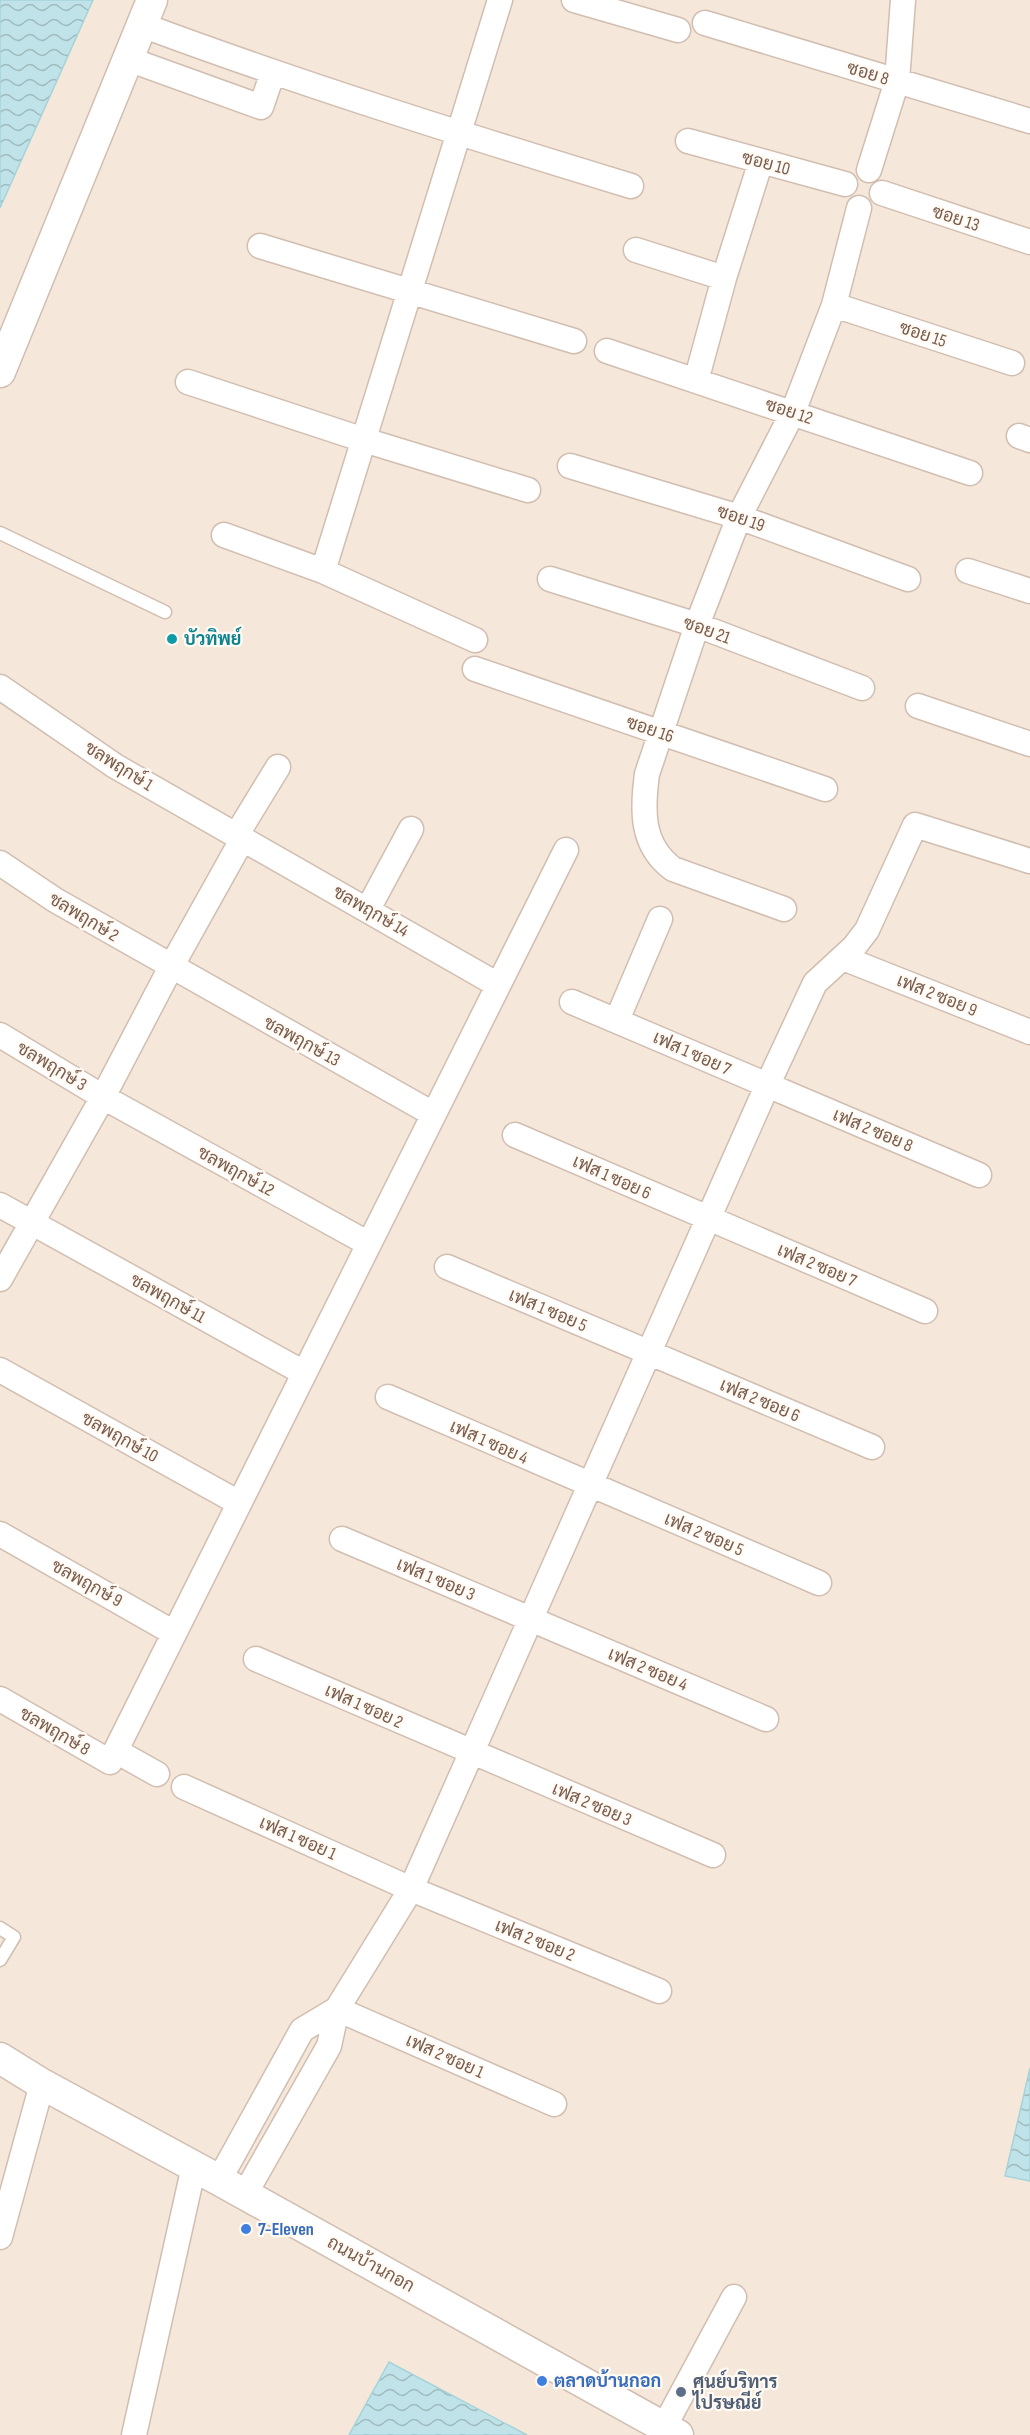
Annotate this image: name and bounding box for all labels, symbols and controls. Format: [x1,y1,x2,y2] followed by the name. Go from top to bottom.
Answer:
[844,57,891,90] street label: ซอย 8
[739,147,792,180] street label: ซอย 10
[929,201,982,236] street label: ซอย 13
[897,317,949,352] street label: ซอย 15
[762,394,815,429] street label: ซอย 12
[714,501,767,536] street label: ซอย 19
[680,612,734,649] street label: ซอย 21
[184,626,242,650] place label: บัวทิพย์
[165,632,179,646] marker: บัวทิพย์
[623,712,677,747] street label: ซอย 16
[81,735,159,796] street label: ชลพฤกษ์ 1
[329,879,414,942] street label: ชลพฤกษ์ 14
[45,886,124,946] street label: ชลพฤกษ์ 2
[894,970,980,1021] street label: เฟส 2 ซอย 9
[260,1009,345,1071] street label: ชลพฤกษ์ 13
[650,1027,735,1080] street label: เฟส 1 ซอย 7
[13,1035,92,1095] street label: ชลพฤกษ์ 3
[830,1104,916,1157] street label: เฟส 2 ซอย 8
[194,1139,279,1201] street label: ชลพฤกษ์ 12
[569,1151,654,1204] street label: เฟส 1 ซอย 6
[774,1239,860,1292] street label: เฟส 2 ซอย 7
[126,1267,211,1328] street label: ชลพฤกษ์ 11
[505,1285,590,1336] street label: เฟส 1 ซอย 5
[717,1374,803,1427] street label: เฟส 2 ซอย 6
[78,1405,163,1467] street label: ชลพฤกษ์ 10
[446,1416,532,1469] street label: เฟส 1 ซอย 4
[661,1508,747,1561] street label: เฟส 2 ซอย 5
[47,1553,128,1612] street label: ชลพฤกษ์ 9
[393,1554,478,1605] street label: เฟส 1 ซอย 3
[605,1643,691,1696] street label: เฟส 2 ซอย 4
[322,1680,406,1733] street label: เฟส 1 ซอย 2
[16,1700,95,1760] street label: ชลพฤกษ์ 8
[549,1778,635,1831] street label: เฟส 2 ซอย 3
[256,1812,340,1865] street label: เฟส 1 ซอย 1
[492,1915,578,1966] street label: เฟส 2 ซอย 2
[403,2030,488,2083] street label: เฟส 2 ซอย 1
[258,2219,314,2240] place label: 7-Eleven
[239,2222,253,2236] marker: 7-Eleven
[323,2230,419,2297] street label: ถนนบ้านกอก
[554,2369,661,2392] place label: ตลาดบ้านกอก
[691,2369,778,2414] place label: ศูนย์บริทาร ไปรษณีย์
[535,2374,549,2388] marker: ตลาดบ้านกอก
[674,2385,688,2399] marker: ศูนย์บริทาร ไปรษณีย์

